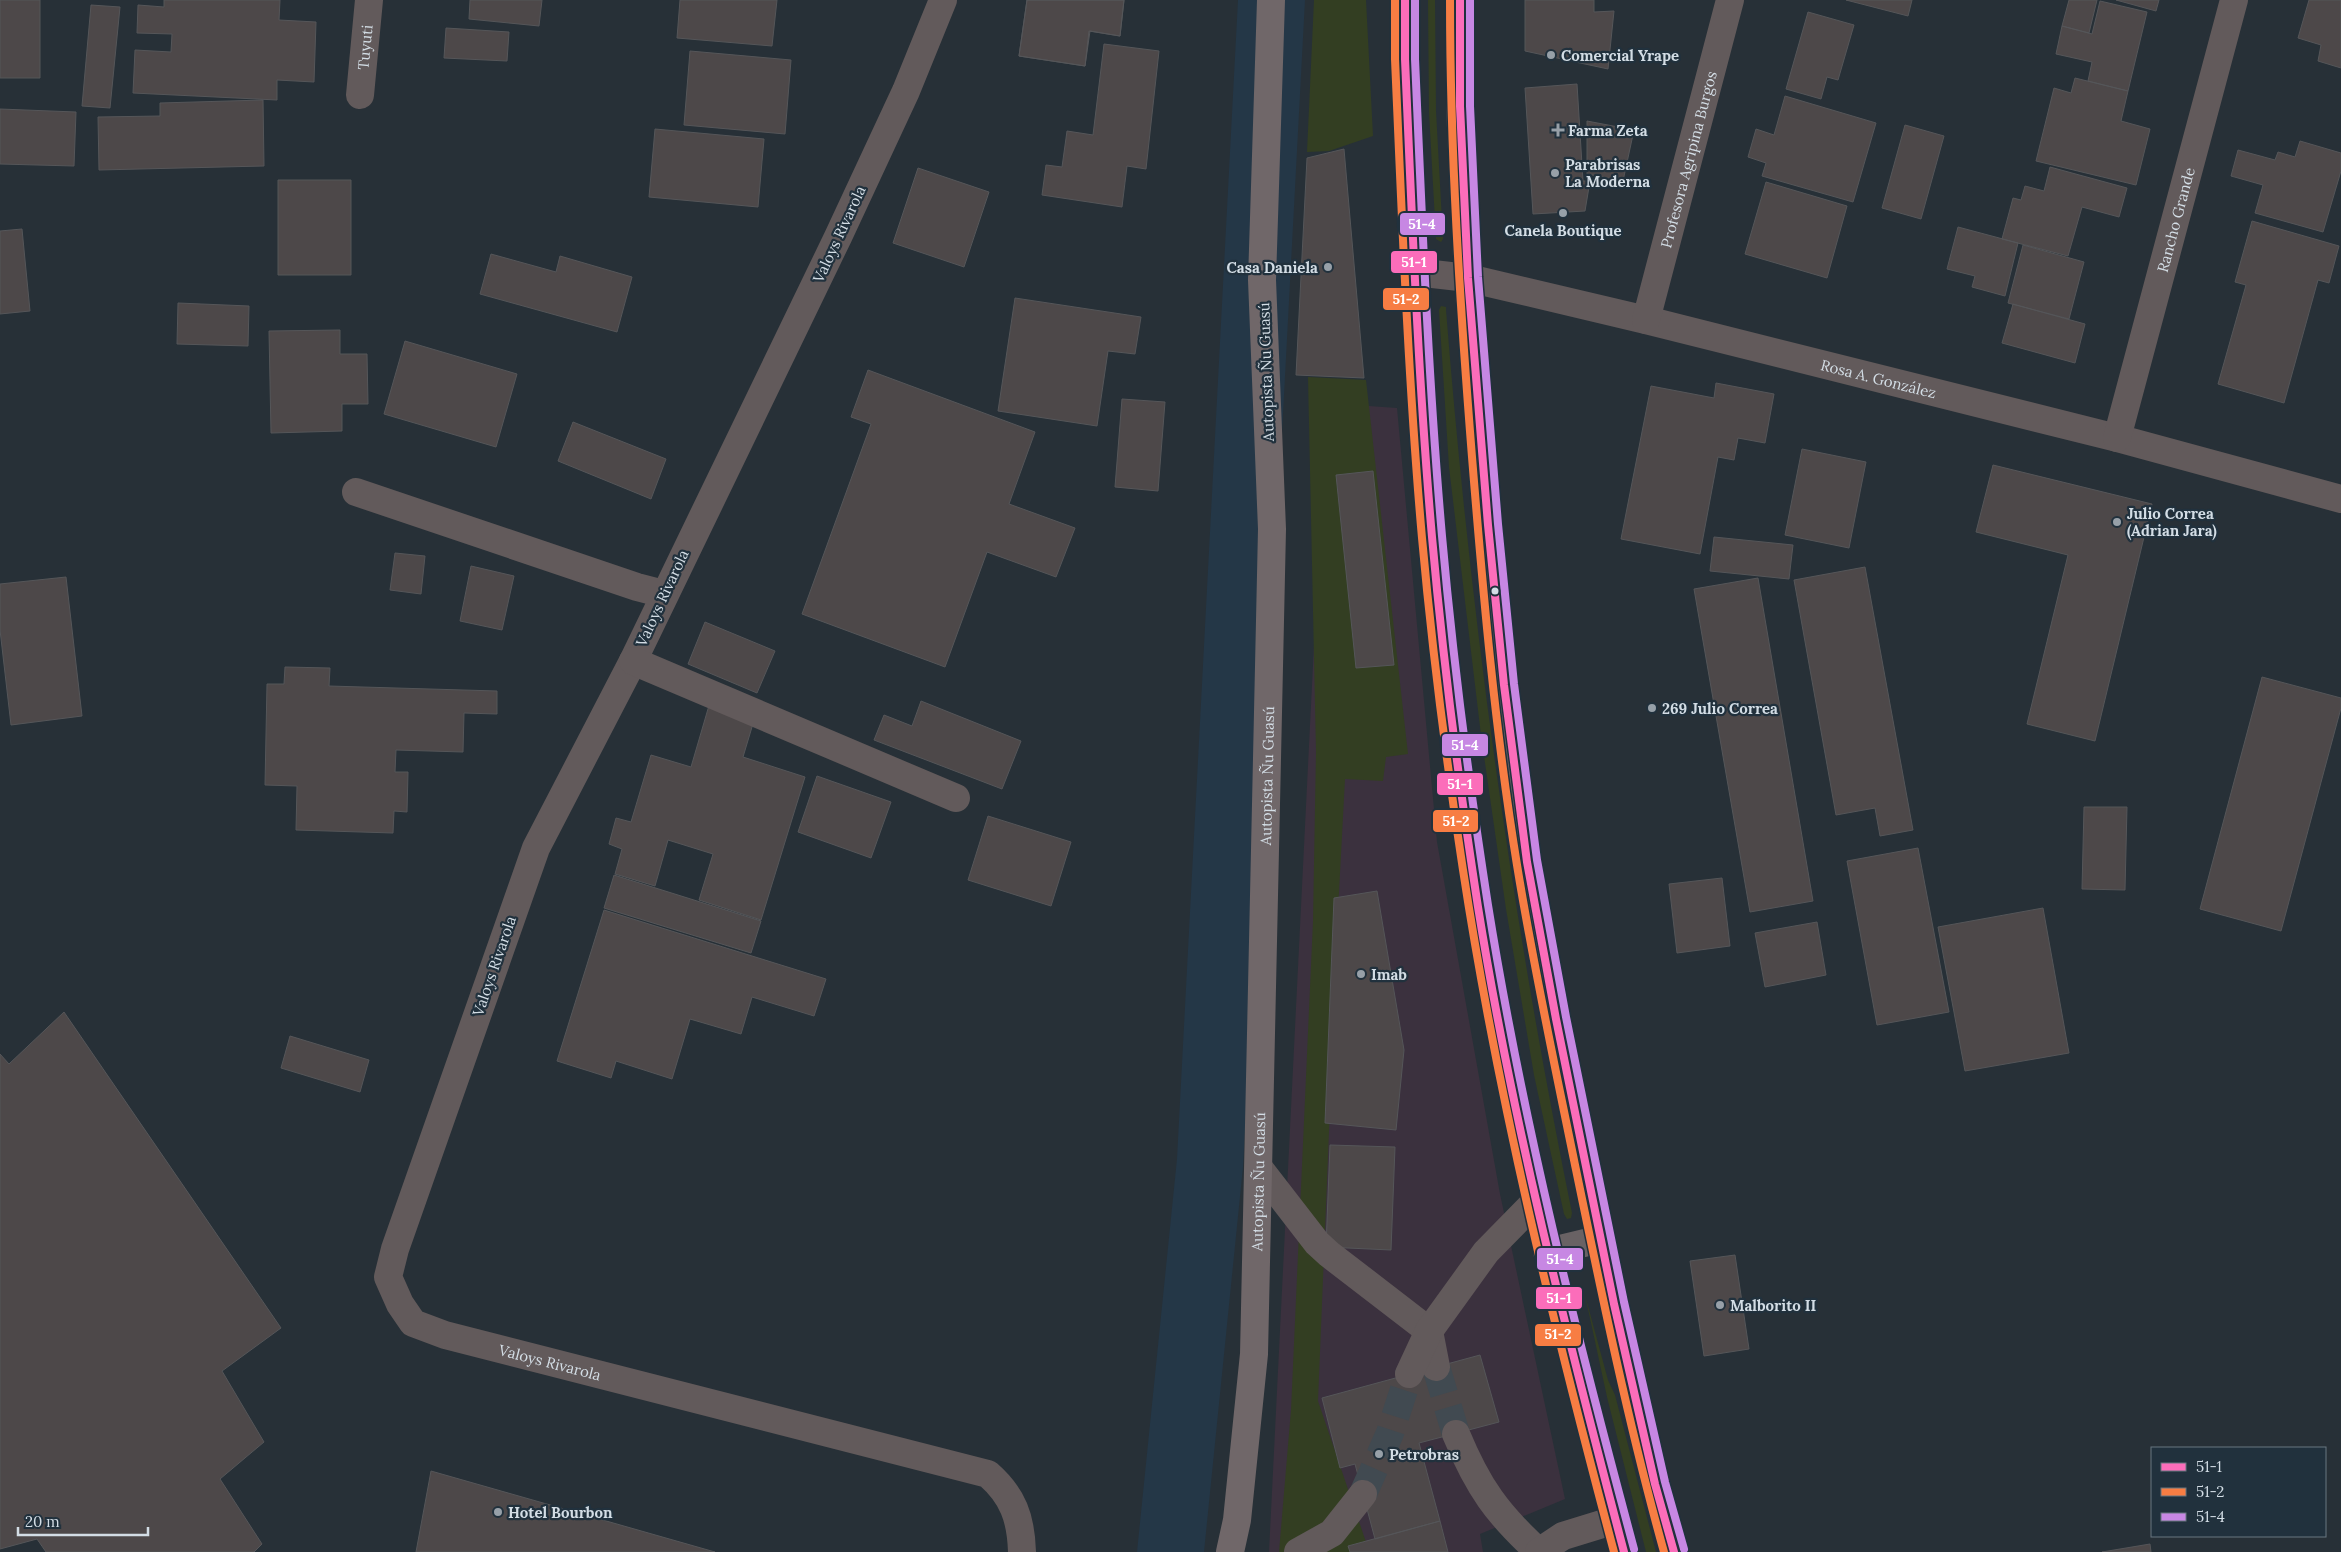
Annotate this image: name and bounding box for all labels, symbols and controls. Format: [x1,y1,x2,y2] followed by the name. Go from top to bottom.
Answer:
[353,24,376,71] street label: Tuyuti
[1561,46,1679,65] place label: Comercial Yrape
[1545,49,1557,61] marker: Comercial Yrape
[1656,69,1720,250] street label: Profesora Agripina Burgos
[1568,121,1648,140] place label: Farma Zeta
[1552,124,1564,136] marker: Farma Zeta
[1565,155,1650,191] place label: Parabrisas La Moderna
[2152,165,2198,274] street label: Rancho Grande
[1549,167,1561,179] marker: Parabrisas La Moderna
[808,182,870,286] street label: Valoys Rivarola
[1557,207,1569,219] marker: Canela Boutique
[1399,212,1446,236] line badge: 51-4
[1408,215,1436,233] text: 51-4
[1505,221,1621,240] place label: Canela Boutique
[1390,250,1438,274] line badge: 51-1
[1401,253,1427,271] text: 51-1
[1226,258,1318,277] place label: Casa Daniela
[1322,261,1334,273] marker: Casa Daniela
[1382,287,1430,311] line badge: 51-2
[1393,290,1419,308] text: 51-2
[1254,302,1278,443] street label: Autopista Ñu Guasú
[1819,355,1938,402] street label: Rosa A. González
[2127,504,2217,541] place label: Julio Correa (Adrian Jara)
[2111,516,2123,528] marker: Julio Correa (Adrian Jara)
[631,546,693,650] street label: Valoys Rivarola
[1490,586,1500,596] unlabelled marker
[1662,699,1778,718] place label: 269 Julio Correa
[1646,702,1658,714] marker: 269 Julio Correa
[1256,706,1278,846] street label: Autopista Ñu Guasú
[1441,733,1489,757] line badge: 51-4
[1451,736,1479,754] text: 51-4
[1436,772,1484,796] line badge: 51-1
[1447,775,1473,793] text: 51-1
[1432,809,1479,833] line badge: 51-2
[1443,812,1469,830] text: 51-2
[468,913,520,1019] street label: Valoys Rivarola
[1371,965,1407,984] place label: Imab
[1355,968,1367,980] marker: Imab
[1247,1112,1269,1252] street label: Autopista Ñu Guasú
[1536,1247,1584,1271] line badge: 51-4
[1546,1250,1574,1268] text: 51-4
[1535,1286,1583,1310] line badge: 51-1
[1546,1289,1572,1307] text: 51-1
[1730,1296,1817,1315] place label: Malborito II
[1714,1299,1726,1311] marker: Malborito II
[1534,1323,1582,1347] line badge: 51-2
[1545,1325,1571,1343] text: 51-2
[496,1339,603,1384] street label: Valoys Rivarola
[1389,1445,1459,1464] place label: Petrobras
[2151,1447,2326,1537] legend
[1373,1448,1385,1460] marker: Petrobras
[2196,1457,2222,1476] text: 51-1
[2196,1482,2224,1501] text: 51-2
[508,1503,613,1522] place label: Hotel Bourbon
[18,1504,148,1536] scale bar
[492,1506,504,1518] marker: Hotel Bourbon
[2196,1507,2225,1526] text: 51-4
[25,1512,60,1531] text: 20 m

